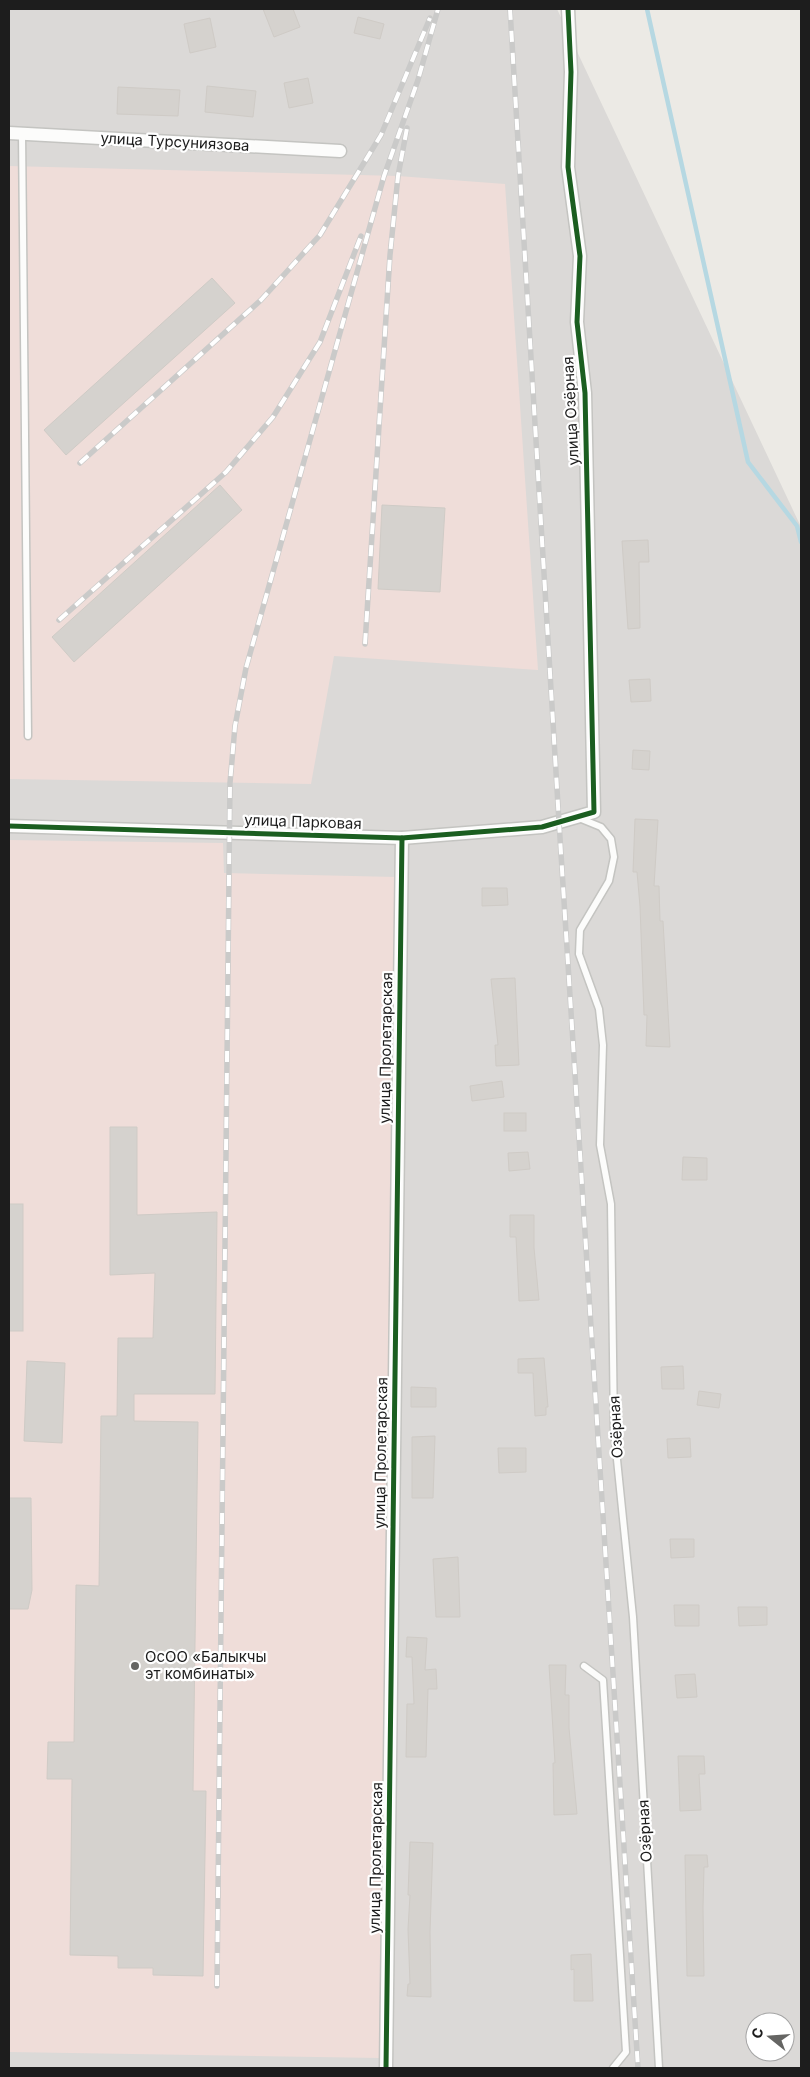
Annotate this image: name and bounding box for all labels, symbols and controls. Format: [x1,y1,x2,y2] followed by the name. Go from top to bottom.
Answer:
[100,128,250,155] street label: улица Турсуниязова
[558,356,583,466] street label: улица Озёрная
[244,810,362,833] street label: улица Парковая
[375,972,396,1124] street label: улица Пролетарская
[370,1377,391,1529] street label: улица Пролетарская
[604,1395,627,1459] street label: Озёрная
[145,1647,267,1683] place label: ОсОО «Балыкчы эт комбинаты»
[129,1660,141,1672] marker: ОсОО «Балыкчы эт комбинаты»
[365,1782,386,1934] street label: улица Пролетарская
[633,1799,656,1863] street label: Озёрная
[745,2012,795,2062] north arrow
[747,2026,767,2040] text: С

